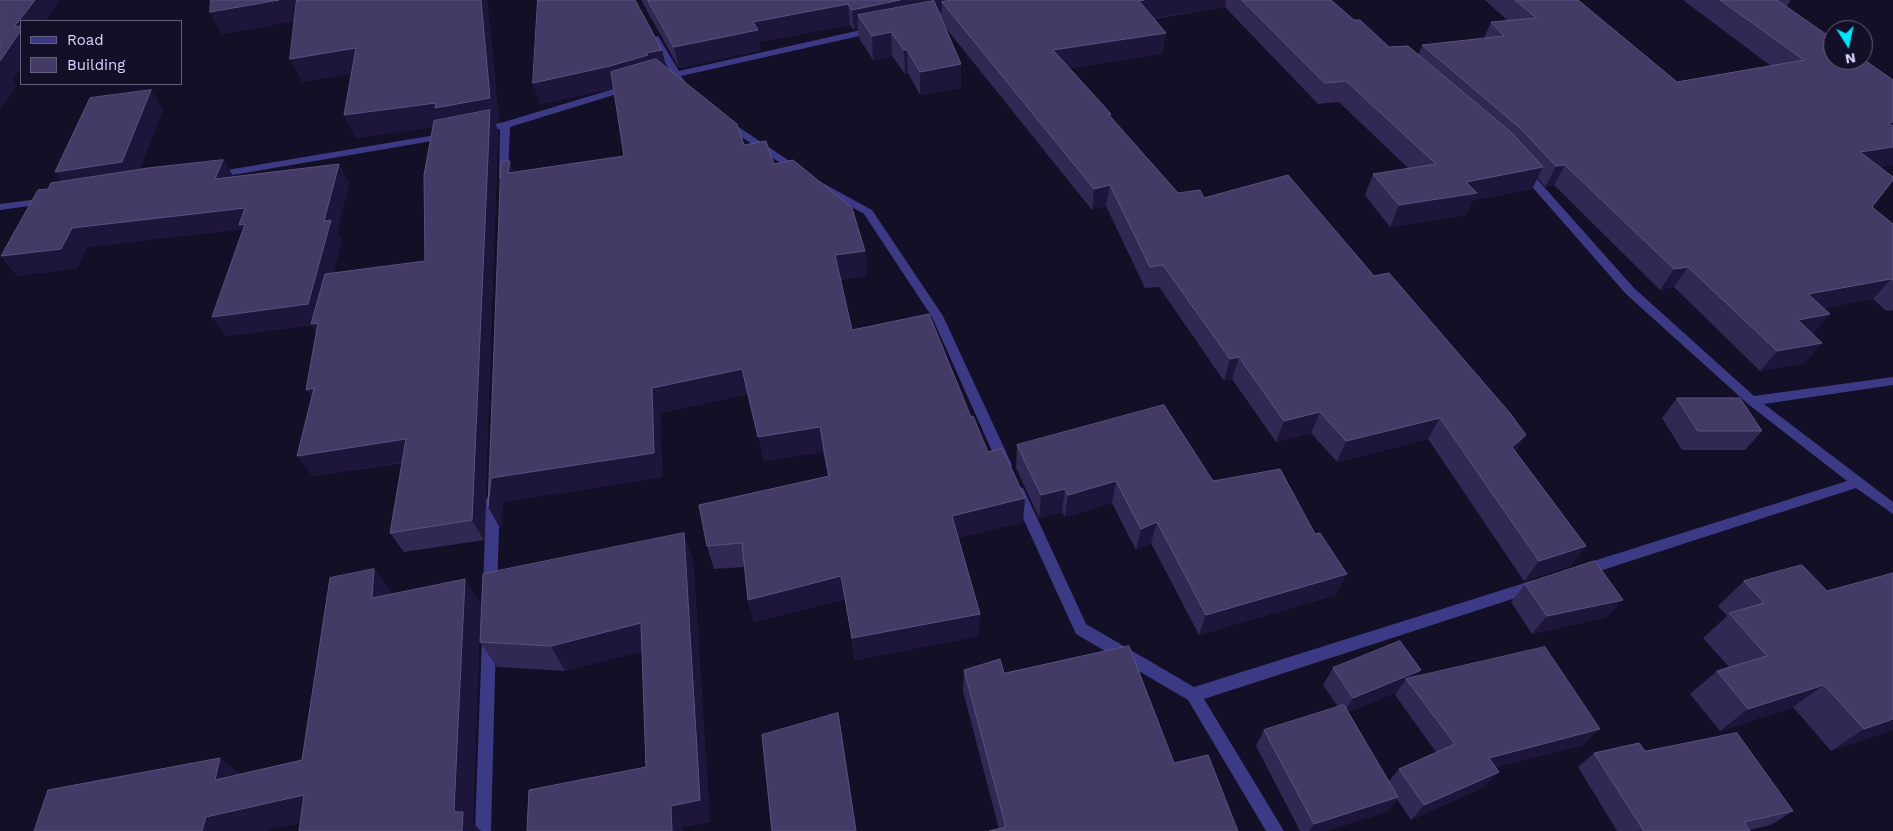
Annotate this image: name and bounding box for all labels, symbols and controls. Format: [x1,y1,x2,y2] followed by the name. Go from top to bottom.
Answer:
[20,20,182,85] legend
[1823,20,1873,70] north arrow
[67,31,104,49] text: Road
[1844,50,1857,68] text: N
[67,56,125,74] text: Building

